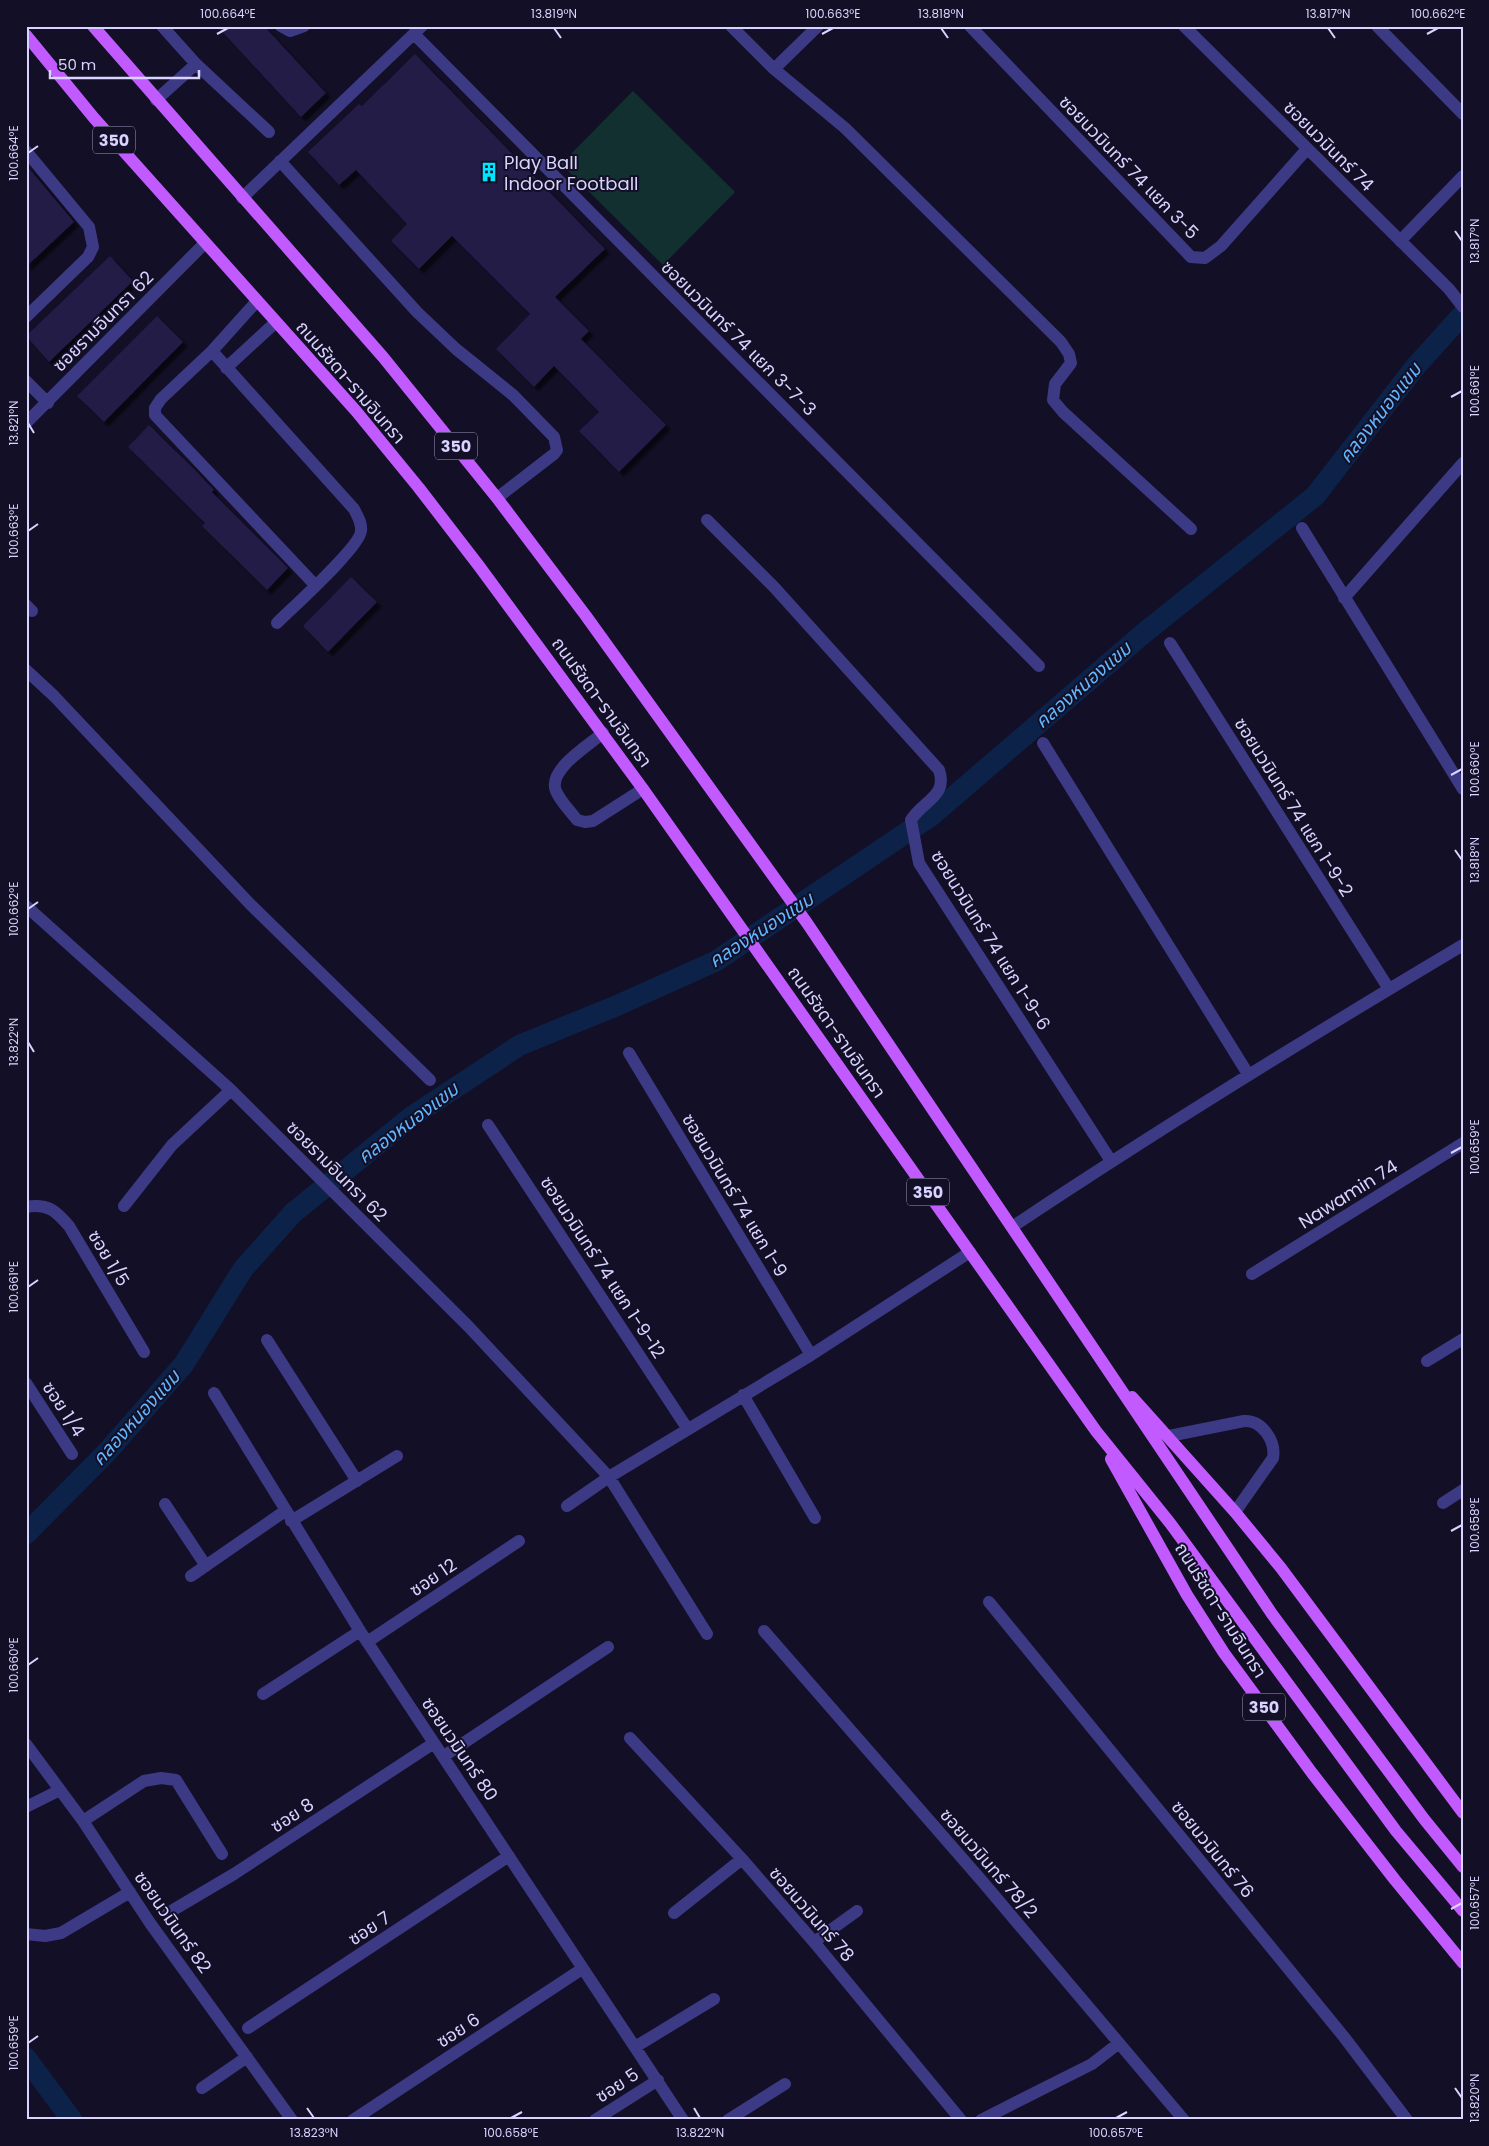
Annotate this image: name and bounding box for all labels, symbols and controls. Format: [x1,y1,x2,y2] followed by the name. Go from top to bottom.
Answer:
[200,5,256,22] text: 100.664°E
[531,5,577,22] text: 13.819°N
[806,5,860,22] text: 100.663°E
[918,5,964,22] text: 13.818°N
[1306,5,1350,22] text: 13.817°N
[1411,5,1465,22] text: 100.662°E
[50,48,199,80] scale bar
[58,54,96,75] text: 50 m
[1054,90,1204,244] street label: ซอยนวมินทร์ 74 แยก 3-5
[1278,95,1380,197] street label: ซอยนวมินทร์ 74
[5,125,22,181] text: 100.664°E
[93,126,135,154] road number: 350
[504,150,639,196] place label: Play Ball Indoor Football
[478,161,500,183] building icon: Play Ball Indoor Football
[1466,219,1483,263] text: 13.817°N
[656,255,822,421] street label: ซอยนวมินทร์ 74 แยก 3-7-3
[47,265,159,377] street label: ซอยรามอินทรา 62
[291,315,411,449] street label: ถนนรัชดา-รามอินทรา
[1332,356,1428,469] water label: คลองหนองแขม
[1466,365,1483,417] text: 100.661°E
[5,400,22,446] text: 13.821°N
[435,432,477,460] road number: 350
[5,504,22,558] text: 100.663°E
[546,632,658,772] street label: ถนนรัชดา-รามอินทรา
[1029,635,1138,735] water label: คลองหนองแขม
[1229,713,1359,901] street label: ซอยนวมินทร์ 74 แยก 1-9-2
[1466,741,1483,797] text: 100.660°E
[1466,837,1483,883] text: 13.818°N
[925,845,1057,1035] street label: ซอยนวมินทร์ 74 แยก 1-9-6
[5,882,22,936] text: 100.662°E
[703,885,820,974] water label: คลองหนองแขม
[782,961,892,1103] street label: ถนนรัชดา-รามอินทรา
[5,1018,22,1066] text: 13.822°N
[352,1075,465,1170] water label: คลองหนองแขม
[676,1109,794,1281] street label: ซอยนวมินทร์ 74 แยก 1-9
[281,1115,393,1227] street label: ซอยรามอินทรา 62
[1466,1119,1483,1175] text: 100.659°E
[1294,1154,1402,1234] street label: Nawamin 74
[535,1171,671,1363] street label: ซอยนวมินทร์ 74 แยก 1-9-12
[907,1178,949,1206] road number: 350
[82,1225,136,1291] street label: ซอย 1/5
[5,1261,22,1313] text: 100.661°E
[86,1363,187,1472] water label: คลองหนองแขม
[37,1376,91,1442] street label: ซอย 1/4
[1466,1497,1483,1553] text: 100.658°E
[1169,1537,1273,1683] street label: ถนนรัชดา-รามอินทรา
[404,1552,462,1602] street label: ซอย 12
[5,1637,22,1693] text: 100.660°E
[416,1692,504,1806] street label: ซอยนวมินทร์ 80
[1243,1694,1285,1720] road number: 350
[265,1792,319,1838] street label: ซอย 8
[1166,1795,1260,1903] street label: ซอยนวมินทร์ 76
[934,1803,1044,1923] street label: ซอยนวมินทร์ 78/2
[764,1861,860,1967] street label: ซอยนวมินทร์ 78
[129,1866,217,1978] street label: ซอยนวมินทร์ 82
[1466,1876,1483,1930] text: 100.657°E
[343,1905,395,1951] street label: ซอย 7
[431,2007,485,2053] street label: ซอย 6
[5,2015,22,2071] text: 100.659°E
[590,2062,644,2108] street label: ซอย 5
[1466,2074,1483,2122] text: 13.820°N
[290,2124,338,2141] text: 13.823°N
[483,2124,539,2141] text: 100.658°E
[676,2124,724,2141] text: 13.822°N
[1089,2124,1143,2141] text: 100.657°E

